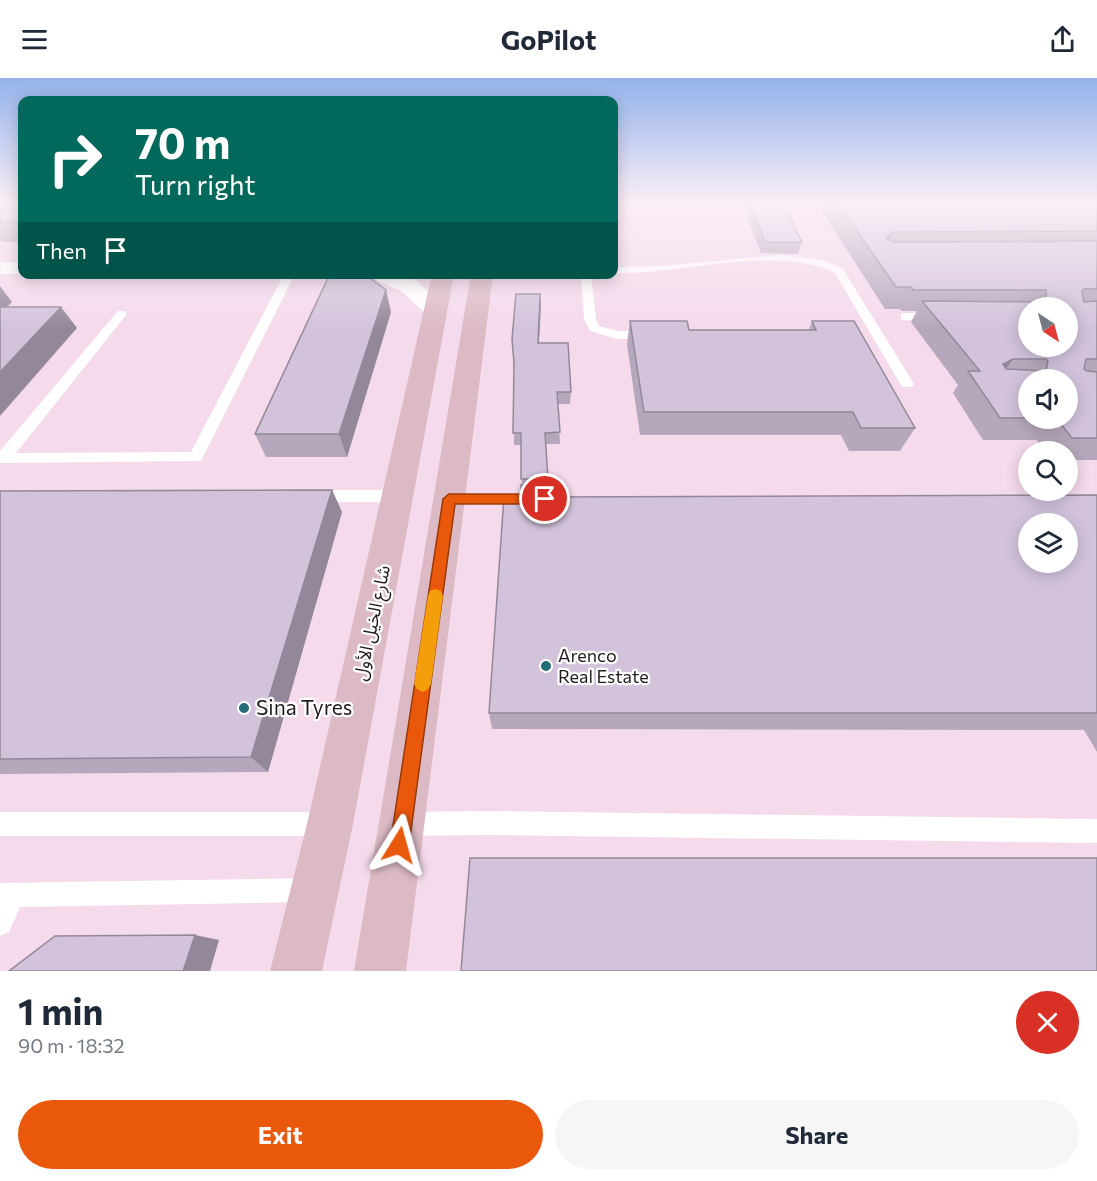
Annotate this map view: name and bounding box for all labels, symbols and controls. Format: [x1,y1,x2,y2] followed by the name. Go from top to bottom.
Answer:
[18,23,51,56] icon: menu
[501,23,596,56] text: GoPilot
[1046,23,1079,56] icon: share
[135,116,230,168] text: 70 m
[36,120,114,198] icon: right
[135,168,255,201] text: Turn right
[99,234,132,267] icon: arrive
[36,237,87,264] text: Then
[1018,297,1078,357] north arrow
[1018,297,1078,573] map controls
[1018,369,1078,429] button: sound
[1018,441,1078,501] button: search
[519,473,570,524] pin
[528,482,561,515] icon: arrive
[1018,513,1078,573] button: layers
[348,563,398,683] street label: شارع الخيل الأول
[558,644,649,687] place label: Arenco Real Estate
[539,659,553,673] marker: Arenco Real Estate
[256,694,352,719] place label: Sina Tyres
[237,701,251,715] marker: Sina Tyres
[367,813,431,877] position arrow
[18,988,103,1032] text: 1 min
[1016,991,1079,1054] button: close
[18,1033,125,1057] text: 90 m · 18:32
[18,1100,543,1169] button: Exit
[555,1100,1079,1169] button: Share

